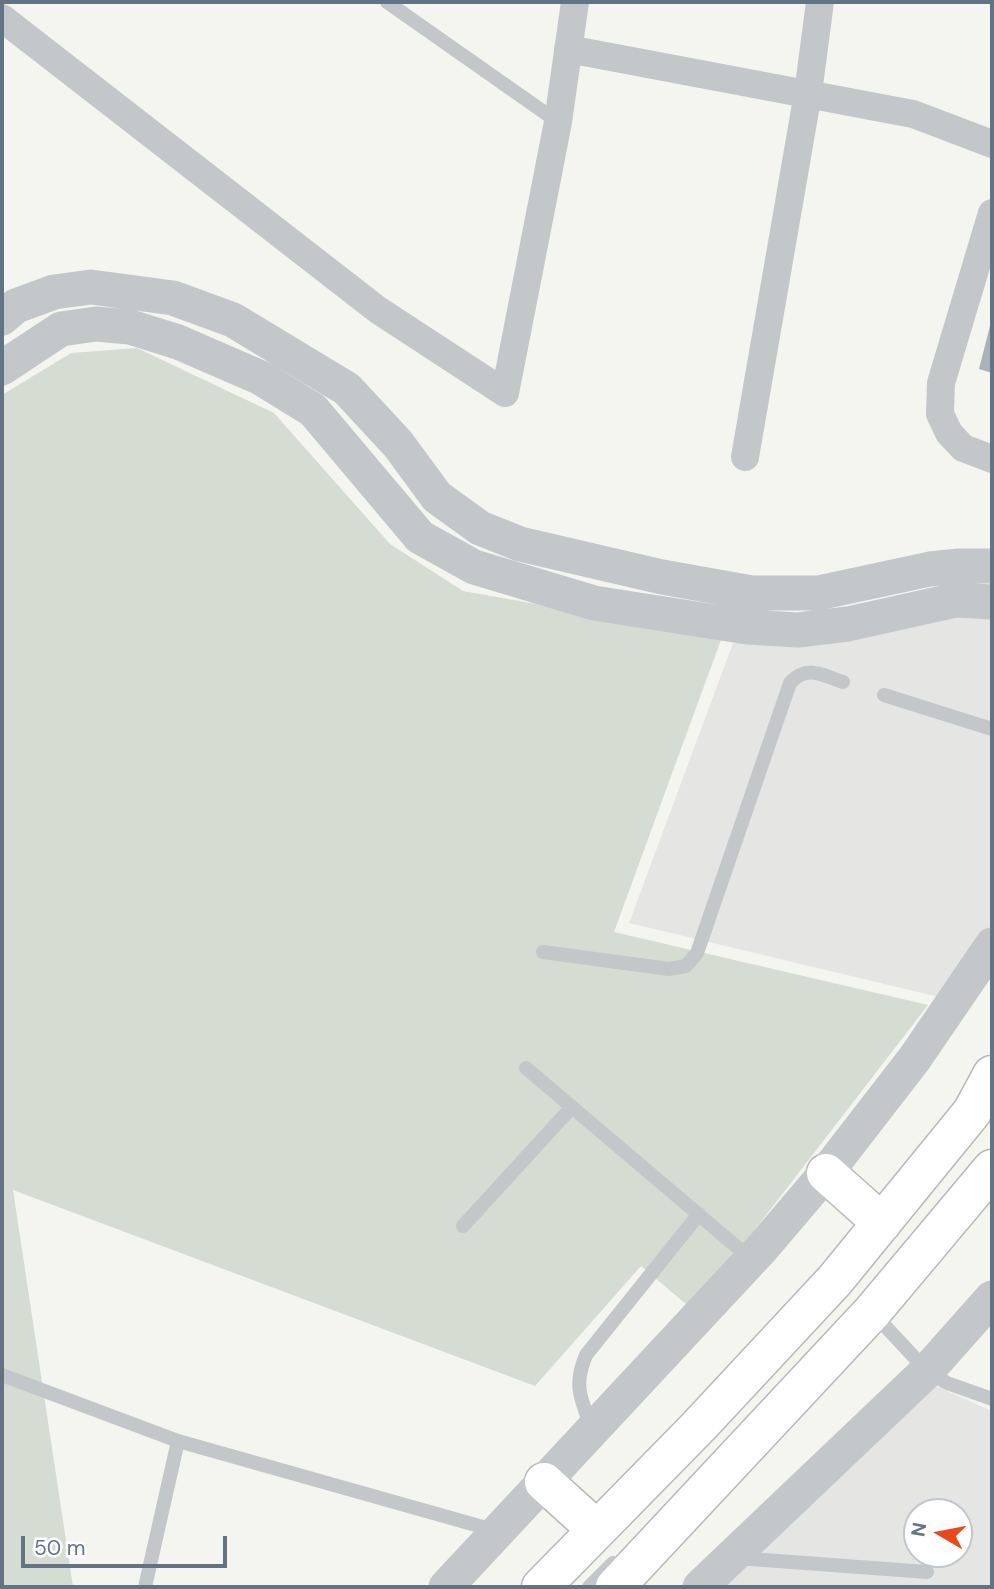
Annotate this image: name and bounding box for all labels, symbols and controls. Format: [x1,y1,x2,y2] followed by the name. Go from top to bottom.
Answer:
[903,1498,973,1568] north arrow
[905,1521,932,1539] text: N
[24,1522,231,1566] scale bar
[34,1534,85,1562] text: 50 m

